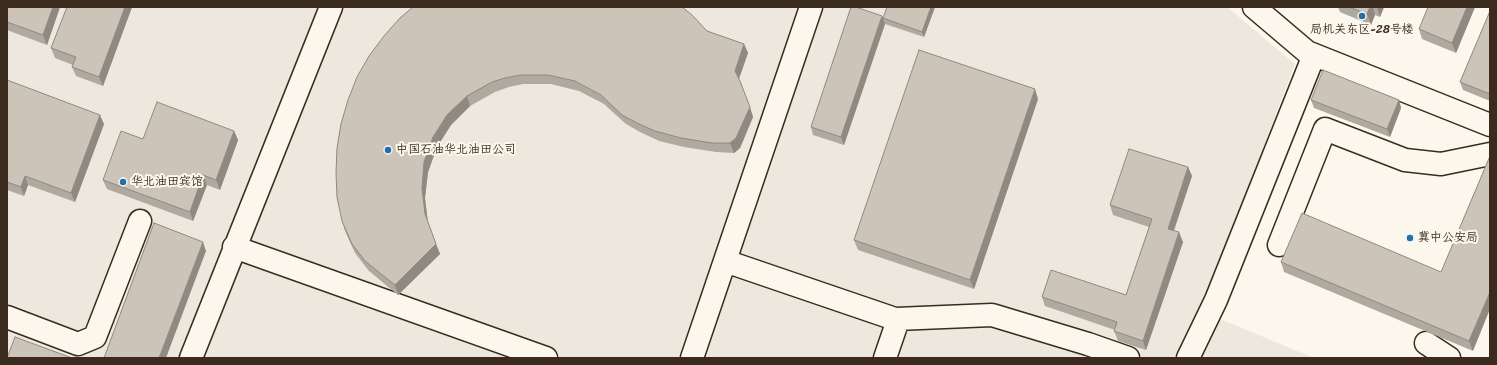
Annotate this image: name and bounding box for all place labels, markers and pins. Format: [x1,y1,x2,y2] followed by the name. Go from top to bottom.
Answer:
[1357,11,1367,21] marker: 局机关东区-28号楼
[1310,23,1414,37] place label: 局机关东区-28号楼
[396,143,516,157] place label: 中国石油华北油田公司
[383,145,393,155] marker: 中国石油华北油田公司
[131,175,203,189] place label: 华北油田宾馆
[118,177,128,187] marker: 华北油田宾馆
[1418,231,1478,245] place label: 冀中公安局
[1405,233,1415,243] marker: 冀中公安局

